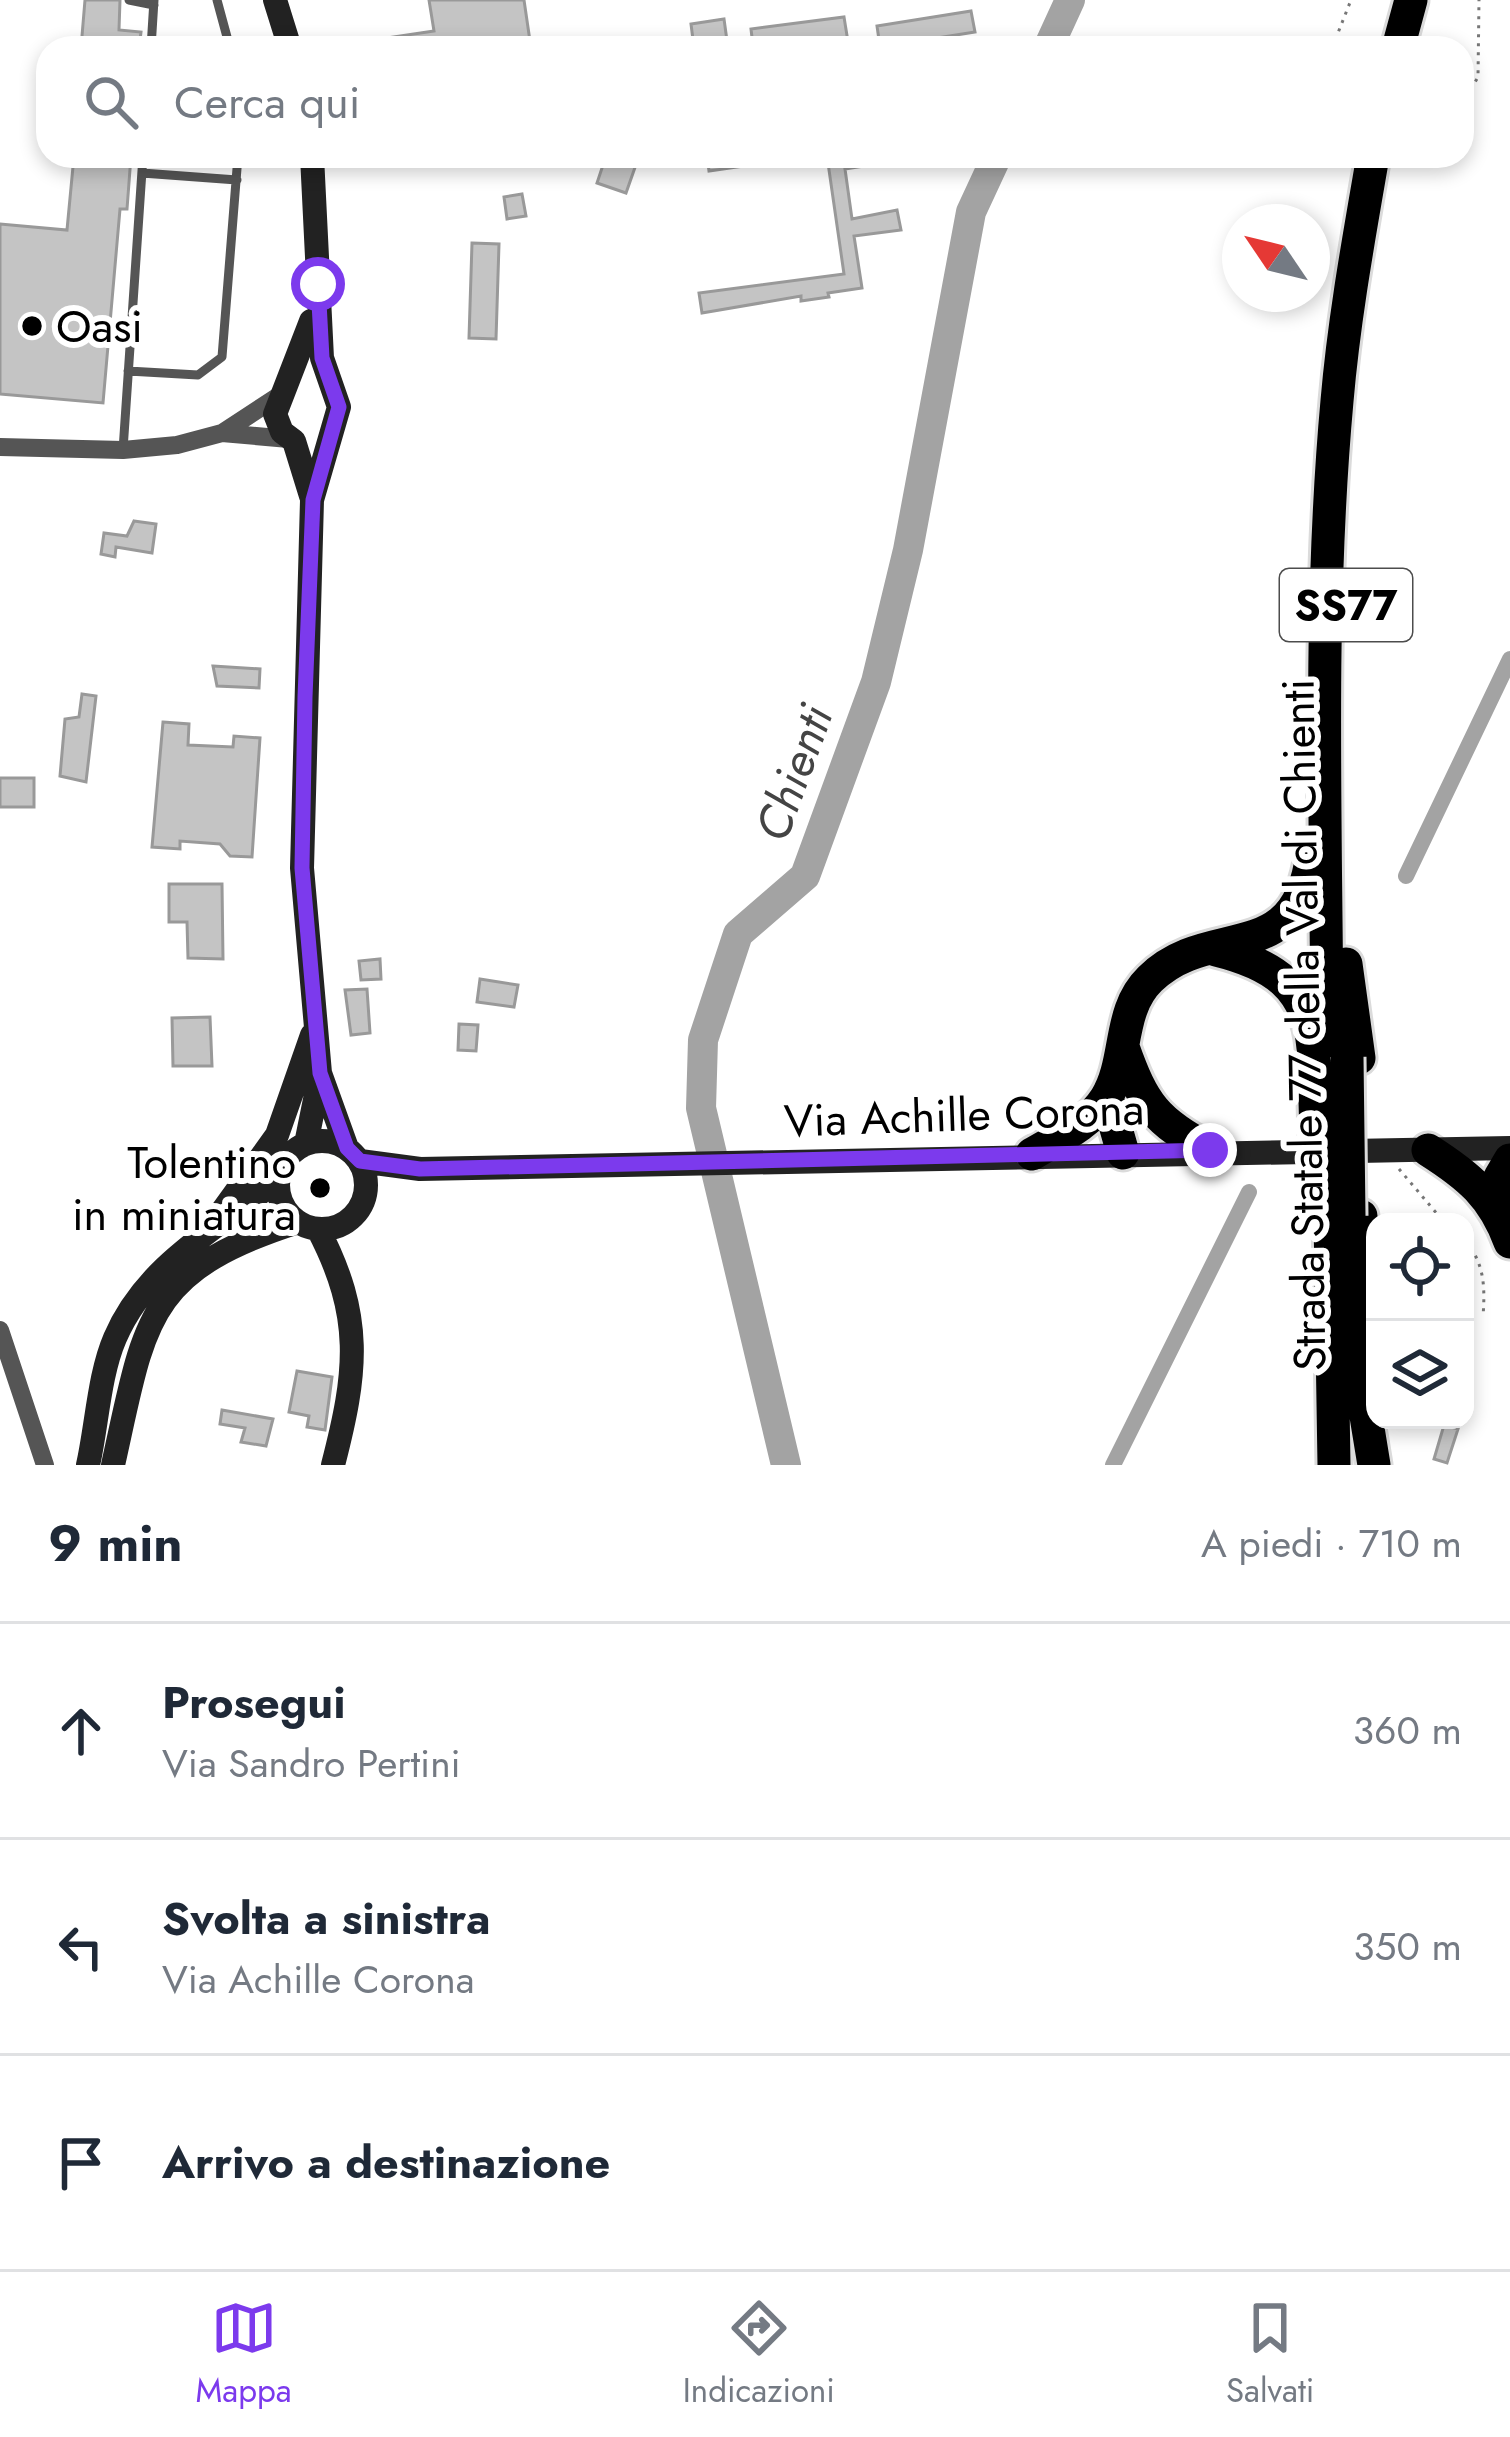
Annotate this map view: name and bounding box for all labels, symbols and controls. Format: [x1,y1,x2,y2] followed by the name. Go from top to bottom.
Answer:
[36,36,1474,168] search box
[78,69,144,135] icon: search
[174,70,360,135] text: Cerca qui
[1222,204,1330,312] north arrow
[291,257,345,311] route start
[56,294,143,359] place label: Oasi
[19,313,45,339] marker: Oasi
[1280,569,1412,641] road number: SS77
[1265,678,1343,1372] street label: Strada Statale 77 della Val di Chienti
[738,695,851,851] water label: Chienti
[783,1076,1145,1154] street label: Via Achille Corona
[1183,1123,1237,1177] route end
[72,1130,296,1247] place label: Tolentino in miniatura
[307,1175,333,1201] marker: Tolentino in miniatura
[1366,1213,1474,1429] map controls
[1366,1213,1474,1321] button: locate
[1366,1321,1474,1429] button: layers
[48,1506,183,1580] text: 9 min
[1201,1515,1462,1572] text: A piedi · 710 m
[162,1670,346,1735] text: Prosegui
[48,1698,114,1764] icon: ahead
[1353,1702,1462,1759] text: 360 m
[162,1735,461,1792] text: Via Sandro Pertini
[162,1886,491,1951] text: Svolta a sinistra
[48,1914,114,1980] icon: left
[1353,1918,1462,1975] text: 350 m
[162,1951,474,2008] text: Via Achille Corona
[48,2130,114,2196] icon: arrive
[162,2130,610,2195] text: Arrivo a destinazione
[196,2295,292,2414] tab: Mappa
[683,2295,835,2414] tab: Indicazioni
[1226,2295,1314,2414] tab: Salvati

